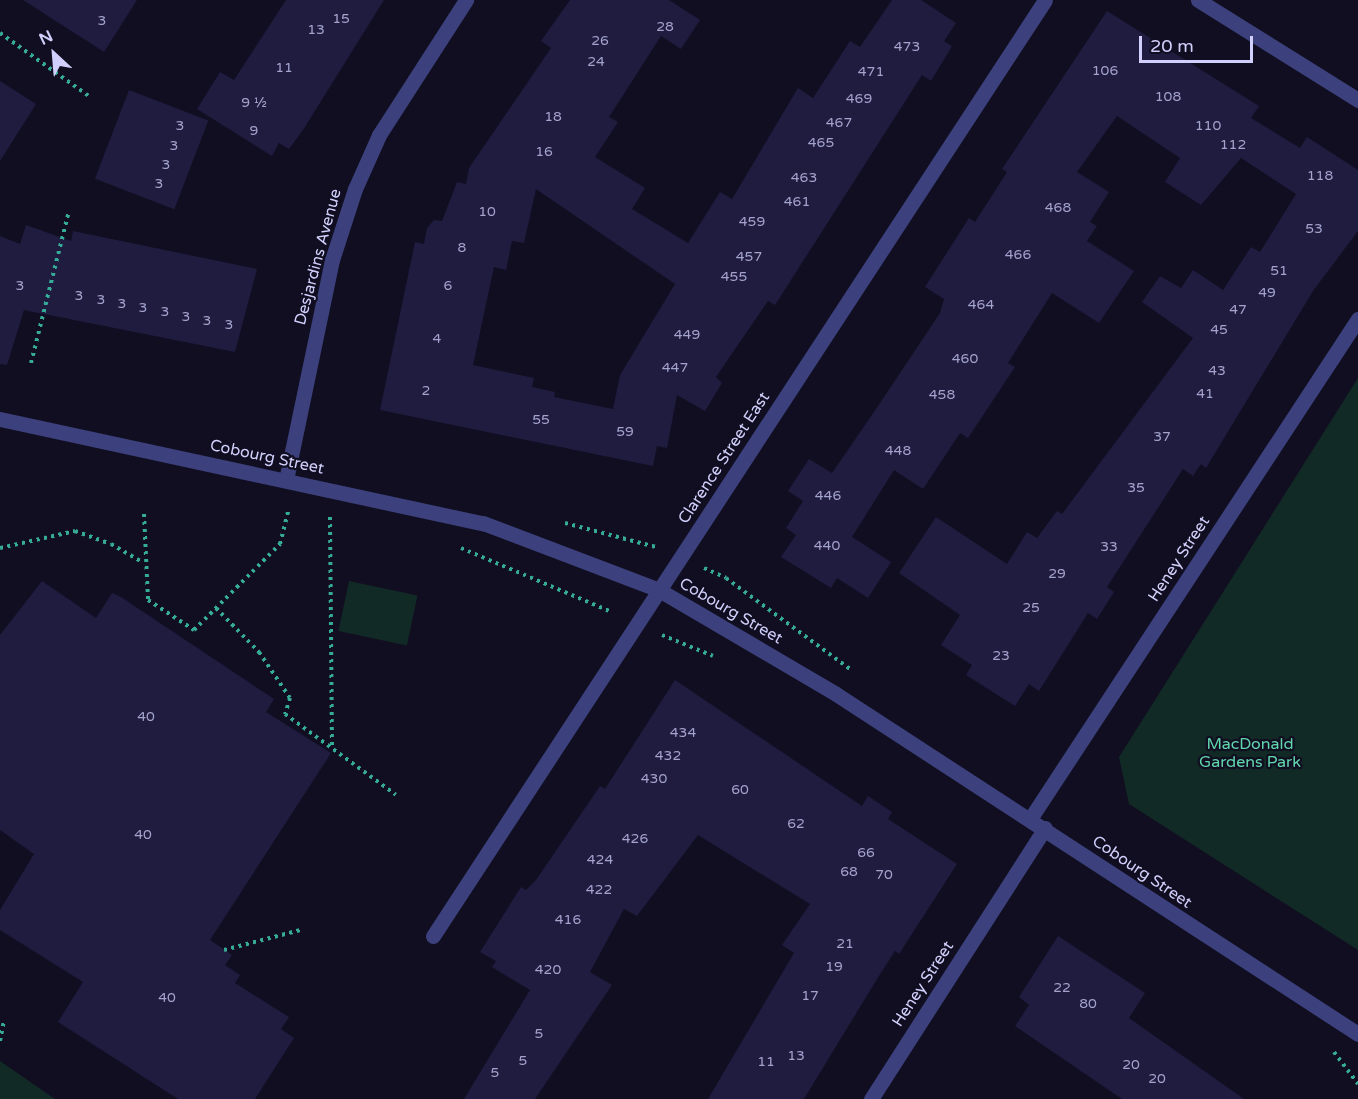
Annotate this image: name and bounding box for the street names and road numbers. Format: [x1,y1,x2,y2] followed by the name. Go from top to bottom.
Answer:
[291,187,345,327] street label: Desjardins Avenue
[674,389,774,527] street label: Clarence Street East
[208,436,326,478] street label: Cobourg Street
[1144,513,1214,605] street label: Heney Street
[676,574,786,648] street label: Cobourg Street
[1089,832,1195,912] street label: Cobourg Street
[888,938,958,1030] street label: Heney Street

